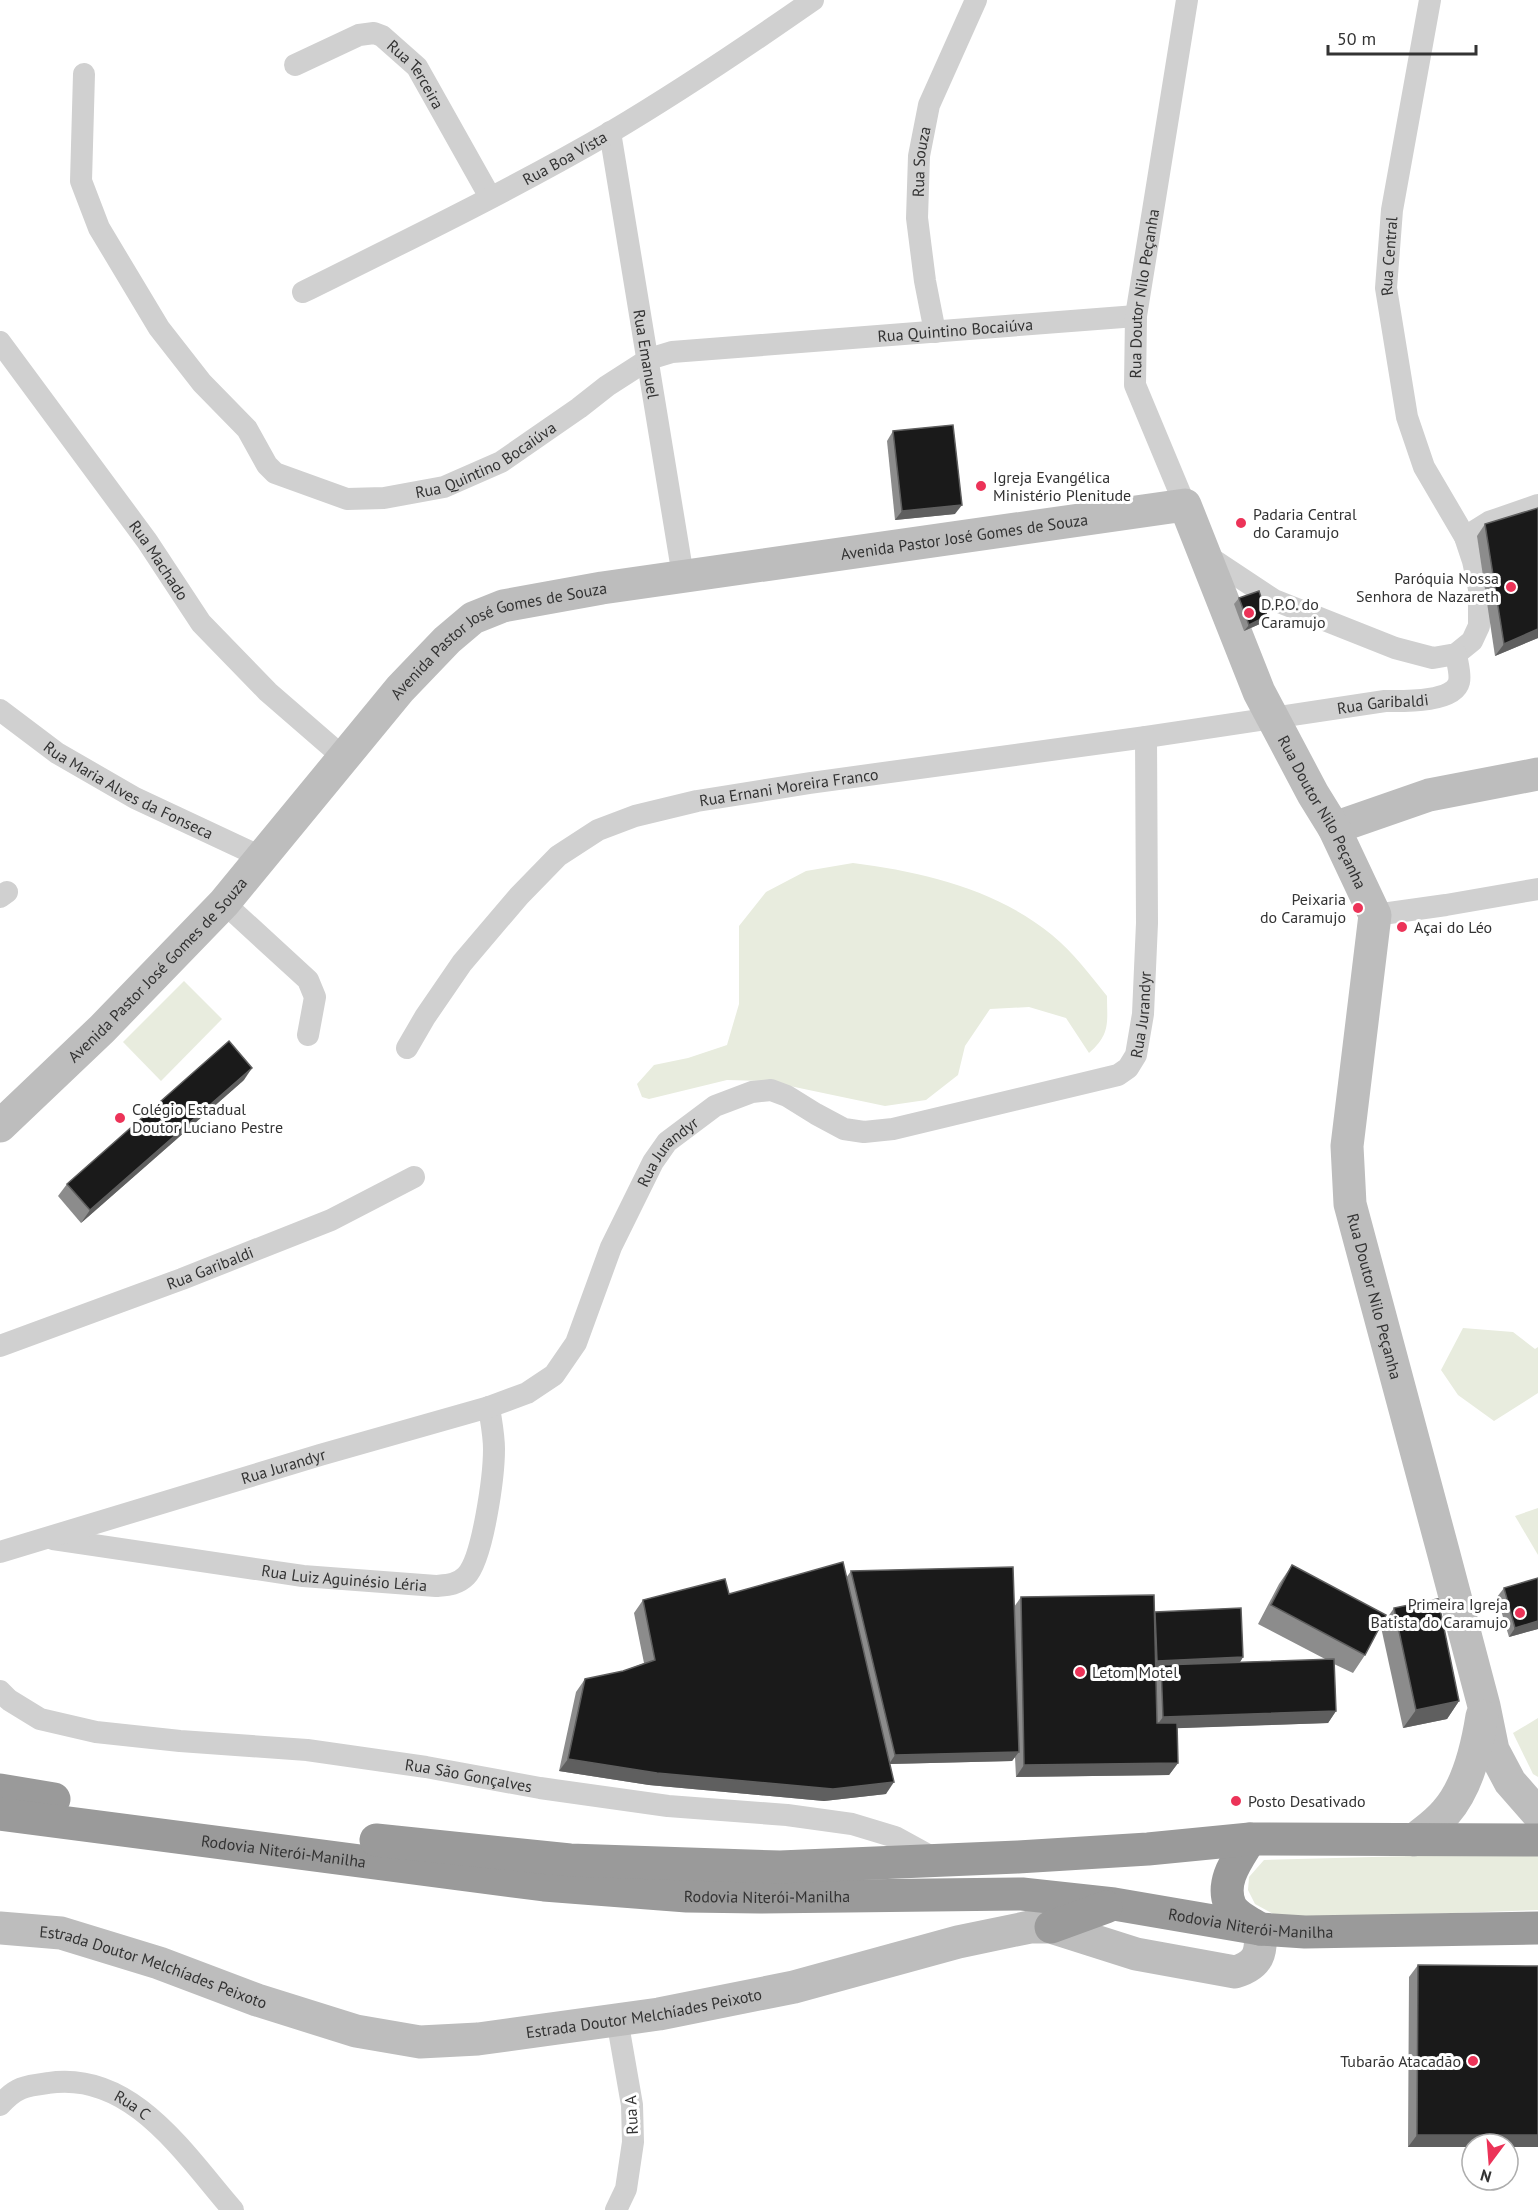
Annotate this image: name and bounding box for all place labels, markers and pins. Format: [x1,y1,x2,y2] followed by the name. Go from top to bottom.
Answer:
[993,467,1131,505] place label: Igreja Evangélica Ministério Plenitude
[974,479,988,493] marker: Igreja Evangélica Ministério Plenitude
[1253,504,1357,542] place label: Padaria Central do Caramujo
[1234,516,1248,530] marker: Padaria Central do Caramujo
[1356,568,1499,606] place label: Paróquia Nossa Senhora de Nazareth
[1504,580,1518,594] marker: Paróquia Nossa Senhora de Nazareth
[1261,594,1326,632] place label: D.P.O. do Caramujo
[1242,606,1256,620] marker: D.P.O. do Caramujo
[1260,889,1346,927] place label: Peixaria do Caramujo
[1351,901,1365,915] marker: Peixaria do Caramujo
[1414,917,1492,937] place label: Açai do Léo
[1395,920,1409,934] marker: Açai do Léo
[132,1099,283,1137] place label: Colégio Estadual Doutor Luciano Pestre
[113,1111,127,1125] marker: Colégio Estadual Doutor Luciano Pestre
[1371,1594,1508,1632] place label: Primeira Igreja Batista do Caramujo
[1513,1606,1527,1620] marker: Primeira Igreja Batista do Caramujo
[1092,1662,1178,1682] place label: Letom Motel
[1073,1665,1087,1679] marker: Letom Motel
[1248,1791,1366,1811] place label: Posto Desativado
[1229,1794,1243,1808] marker: Posto Desativado
[1340,2051,1461,2071] place label: Tubarão Atacadão
[1466,2054,1480,2068] marker: Tubarão Atacadão

